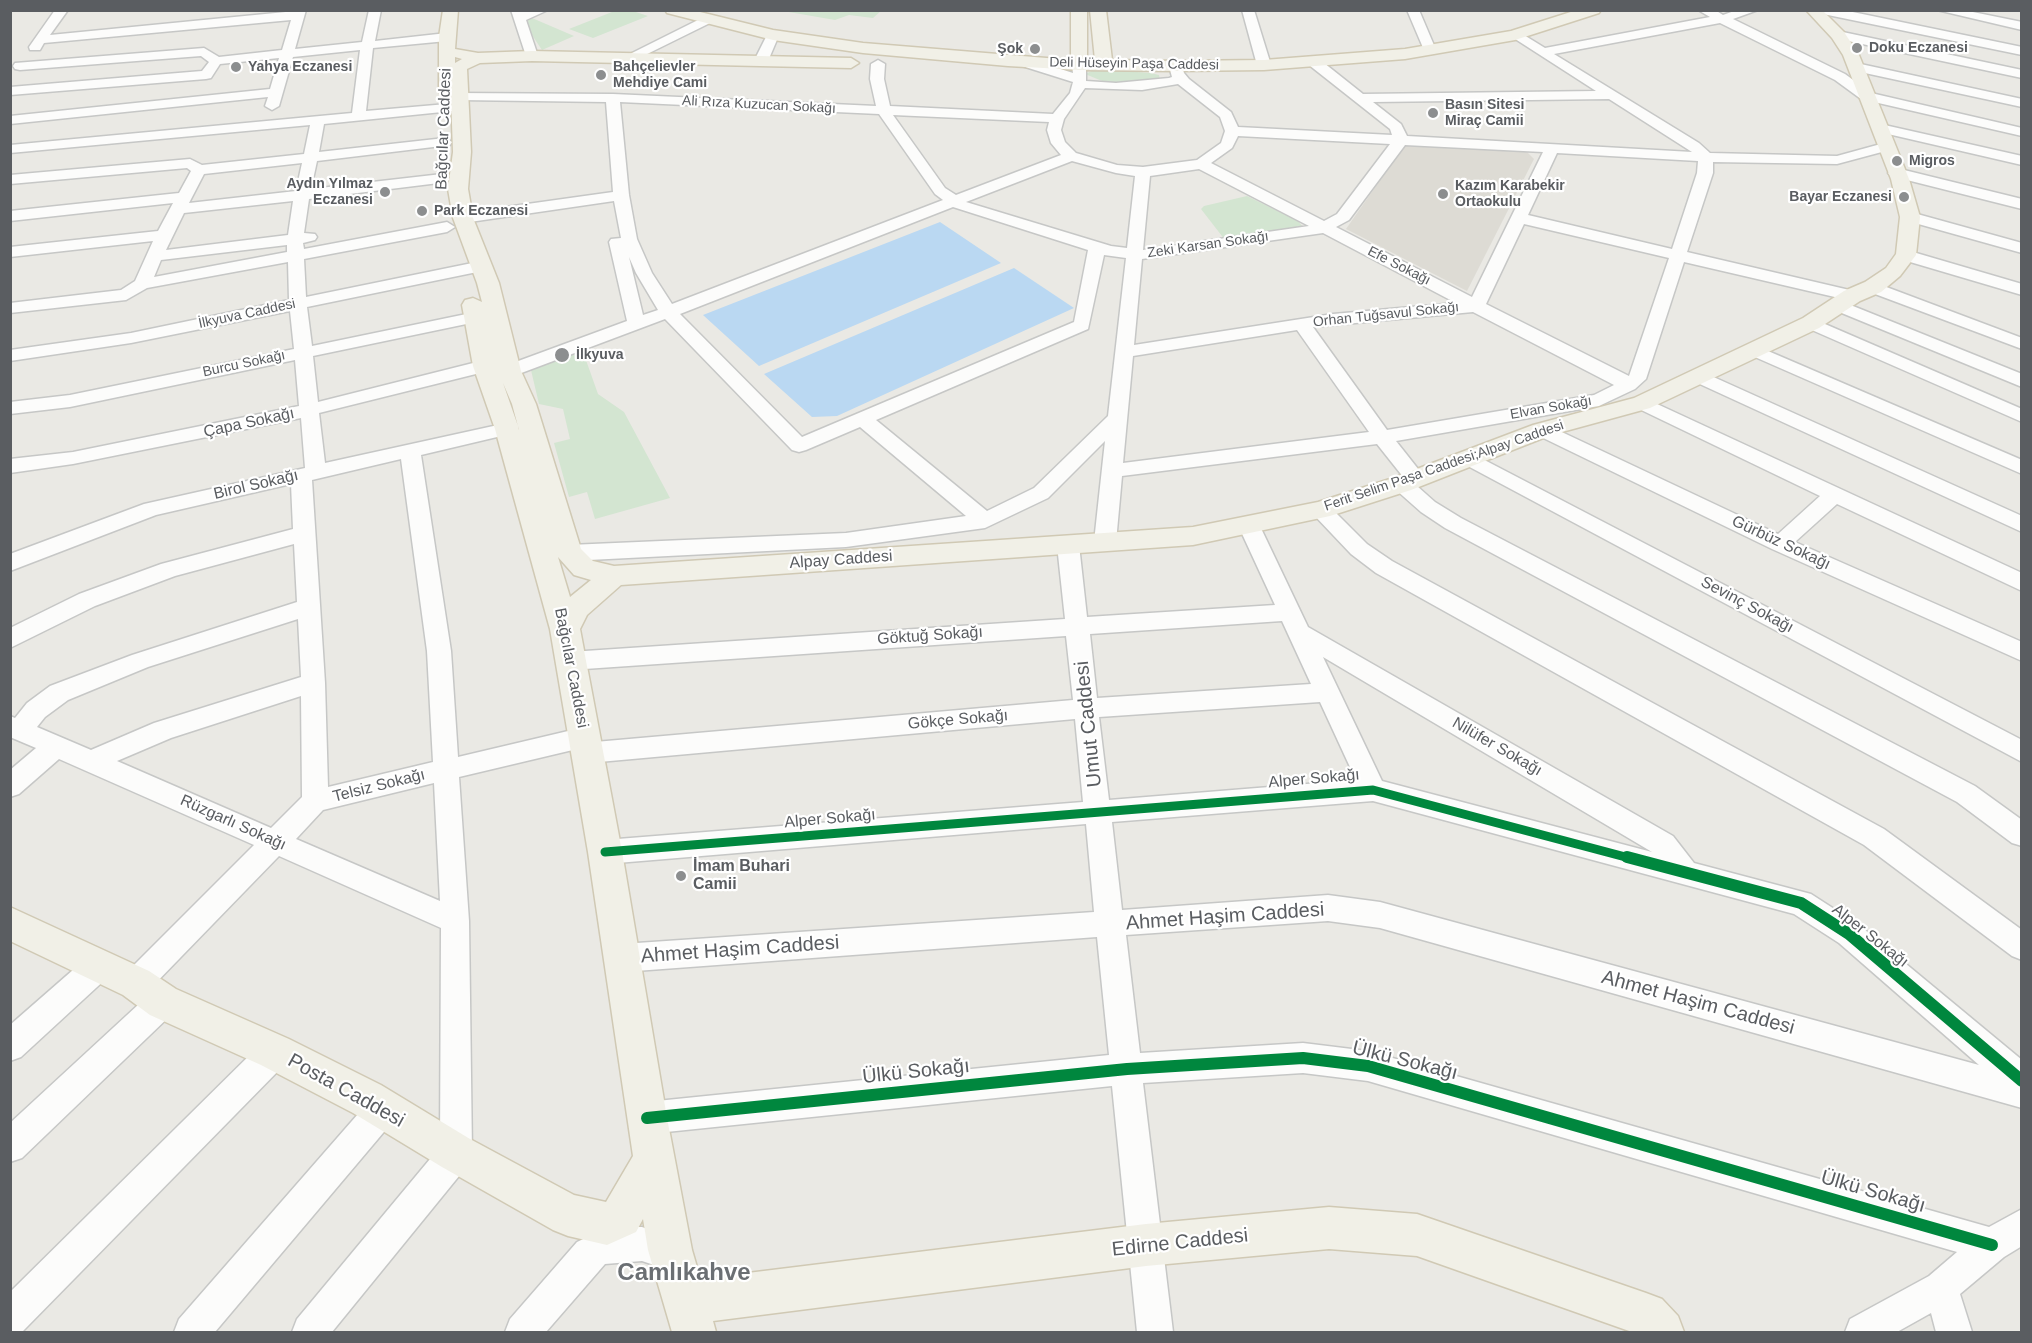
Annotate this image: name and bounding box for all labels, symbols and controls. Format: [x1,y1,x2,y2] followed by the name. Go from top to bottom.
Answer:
[1869,40,1968,56] place label: Doku Eczanesi
[997,41,1023,57] place label: Şok
[1850,41,1864,55] marker: Doku Eczanesi
[1028,42,1042,56] marker: Şok
[1049,54,1219,74] street label: Deli Hüseyin Paşa Caddesi
[248,59,352,75] place label: Yahya Eczanesi
[613,59,707,92] place label: Bahçelievler Mehdiye Cami
[229,60,243,74] marker: Yahya Eczanesi
[432,68,456,190] street label: Bağcılar Caddesi
[594,68,608,82] marker: Bahçelievler Mehdiye Cami
[682,93,836,117] street label: Ali Rıza Kuzucan Sokağı
[1445,97,1524,130] place label: Basın Sitesi Miraç Camii
[1426,106,1440,120] marker: Basın Sitesi Miraç Camii
[1909,153,1955,169] place label: Migros
[1890,154,1904,168] marker: Migros
[286,176,373,208] place label: Aydın Yılmaz Eczanesi
[1455,178,1565,210] place label: Kazım Karabekir Ortaokulu
[378,185,392,199] marker: Aydın Yılmaz Eczanesi
[1436,187,1450,201] marker: Kazım Karabekir Ortaokulu
[1789,189,1892,205] place label: Bayar Eczanesi
[1897,190,1911,204] marker: Bayar Eczanesi
[434,203,528,219] place label: Park Eczanesi
[415,204,429,218] marker: Park Eczanesi
[1146,228,1270,262] street label: Zeki Karsan Sokağı
[1365,243,1433,289] street label: Efe Sokağı
[197,296,297,332] street label: İlkyuva Caddesi
[1312,299,1460,331] street label: Orhan Tuğsavul Sokağı
[553,346,571,364] marker: İlkyuva
[201,347,287,381] street label: Burcu Sokağı
[576,347,623,363] place label: İlkyuva
[1509,393,1593,423] street label: Elvan Sokağı
[202,404,296,442] street label: Çapa Sokağı
[1322,417,1566,515] street label: Ferit Selim Paşa Caddesi;Alpay Caddesi
[212,466,300,504] street label: Birol Sokağı
[1729,512,1833,574] street label: Gürbüz Sokağı
[789,547,893,573] street label: Alpay Caddesi
[1697,573,1797,637] street label: Sevinç Sokağı
[550,606,592,730] street label: Bağcılar Caddesi
[877,623,983,649] street label: Göktuğ Sokağı
[1070,660,1108,788] street label: Umut Caddesi
[907,706,1009,734] street label: Gökçe Sokağı
[1449,714,1545,780] street label: Nilüfer Sokağı
[331,765,427,807] street label: Telsiz Sokağı
[1268,765,1360,793] street label: Alper Sokağı
[177,791,289,855] street label: Rüzgarlı Sokağı
[784,805,876,833] street label: Alper Sokağı
[693,857,790,895] place label: İmam Buhari Camii
[674,869,688,883] marker: İmam Buhari Camii
[1125,898,1325,936] street label: Ahmet Haşim Caddesi
[1828,900,1912,972] street label: Alper Sokağı
[640,931,840,969] street label: Ahmet Haşim Caddesi
[1599,966,1797,1040] street label: Ahmet Haşim Caddesi
[1350,1036,1460,1086] street label: Ülkü Sokağı
[283,1049,409,1133] street label: Posta Caddesi
[861,1054,971,1090] street label: Ülkü Sokağı
[1818,1166,1928,1218] street label: Ülkü Sokağı
[1111,1224,1249,1262] street label: Edirne Caddesi
[617,1259,751,1287] district label: Camlıkahve

